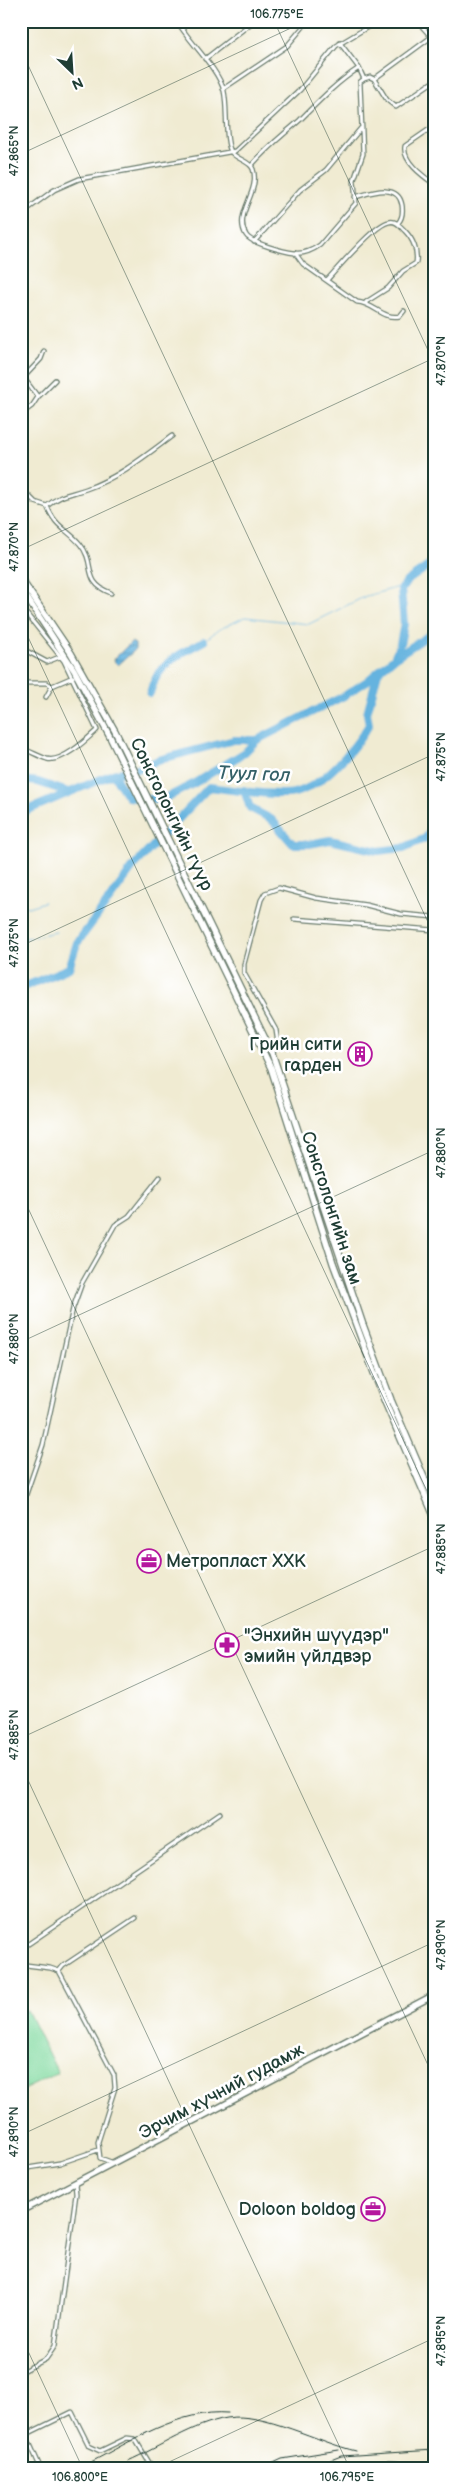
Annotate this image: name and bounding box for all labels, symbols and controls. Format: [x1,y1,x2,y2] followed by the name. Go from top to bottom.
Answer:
[250,7,304,22] text: 106.775°E
[48,48,98,98] north arrow
[69,73,86,93] text: N
[7,125,22,177] text: 47.865°N
[434,336,449,386] text: 47.870°N
[7,522,22,572] text: 47.870°N
[434,732,449,782] text: 47.875°N
[125,734,218,894] street label: Сонсголонгийн гүүр
[217,762,291,787] water label: Туул гол
[7,918,22,968] text: 47.875°N
[249,1034,342,1076] place label: Грийн сити гарден
[347,1041,373,1067] building icon: Грийн сити гарден
[434,1127,449,1179] text: 47.880°N
[297,1129,366,1287] street label: Сонсголонгийн зам
[7,1313,22,1365] text: 47.880°N
[434,1524,449,1574] text: 47.885°N
[136,1548,162,1574] office icon: Метропласт ХХК
[166,1551,306,1572] place label: Метропласт ХХК
[244,1625,389,1667] place label: "Энхийн шүүдэр" эмийн үйлдвэр
[214,1632,240,1658] pharmacy icon: "Энхийн шүүдэр" эмийн үйлдвэр
[7,1710,22,1760] text: 47.885°N
[434,1919,449,1971] text: 47.890°N
[135,2039,307,2144] street label: Эрчим хүчний гудамж
[7,2106,22,2158] text: 47.890°N
[360,2196,386,2222] office icon: Doloon boldog
[238,2199,356,2220] place label: Doloon boldog
[434,2316,449,2366] text: 47.895°N
[52,2470,108,2485] text: 106.800°E
[320,2470,374,2485] text: 106.795°E

